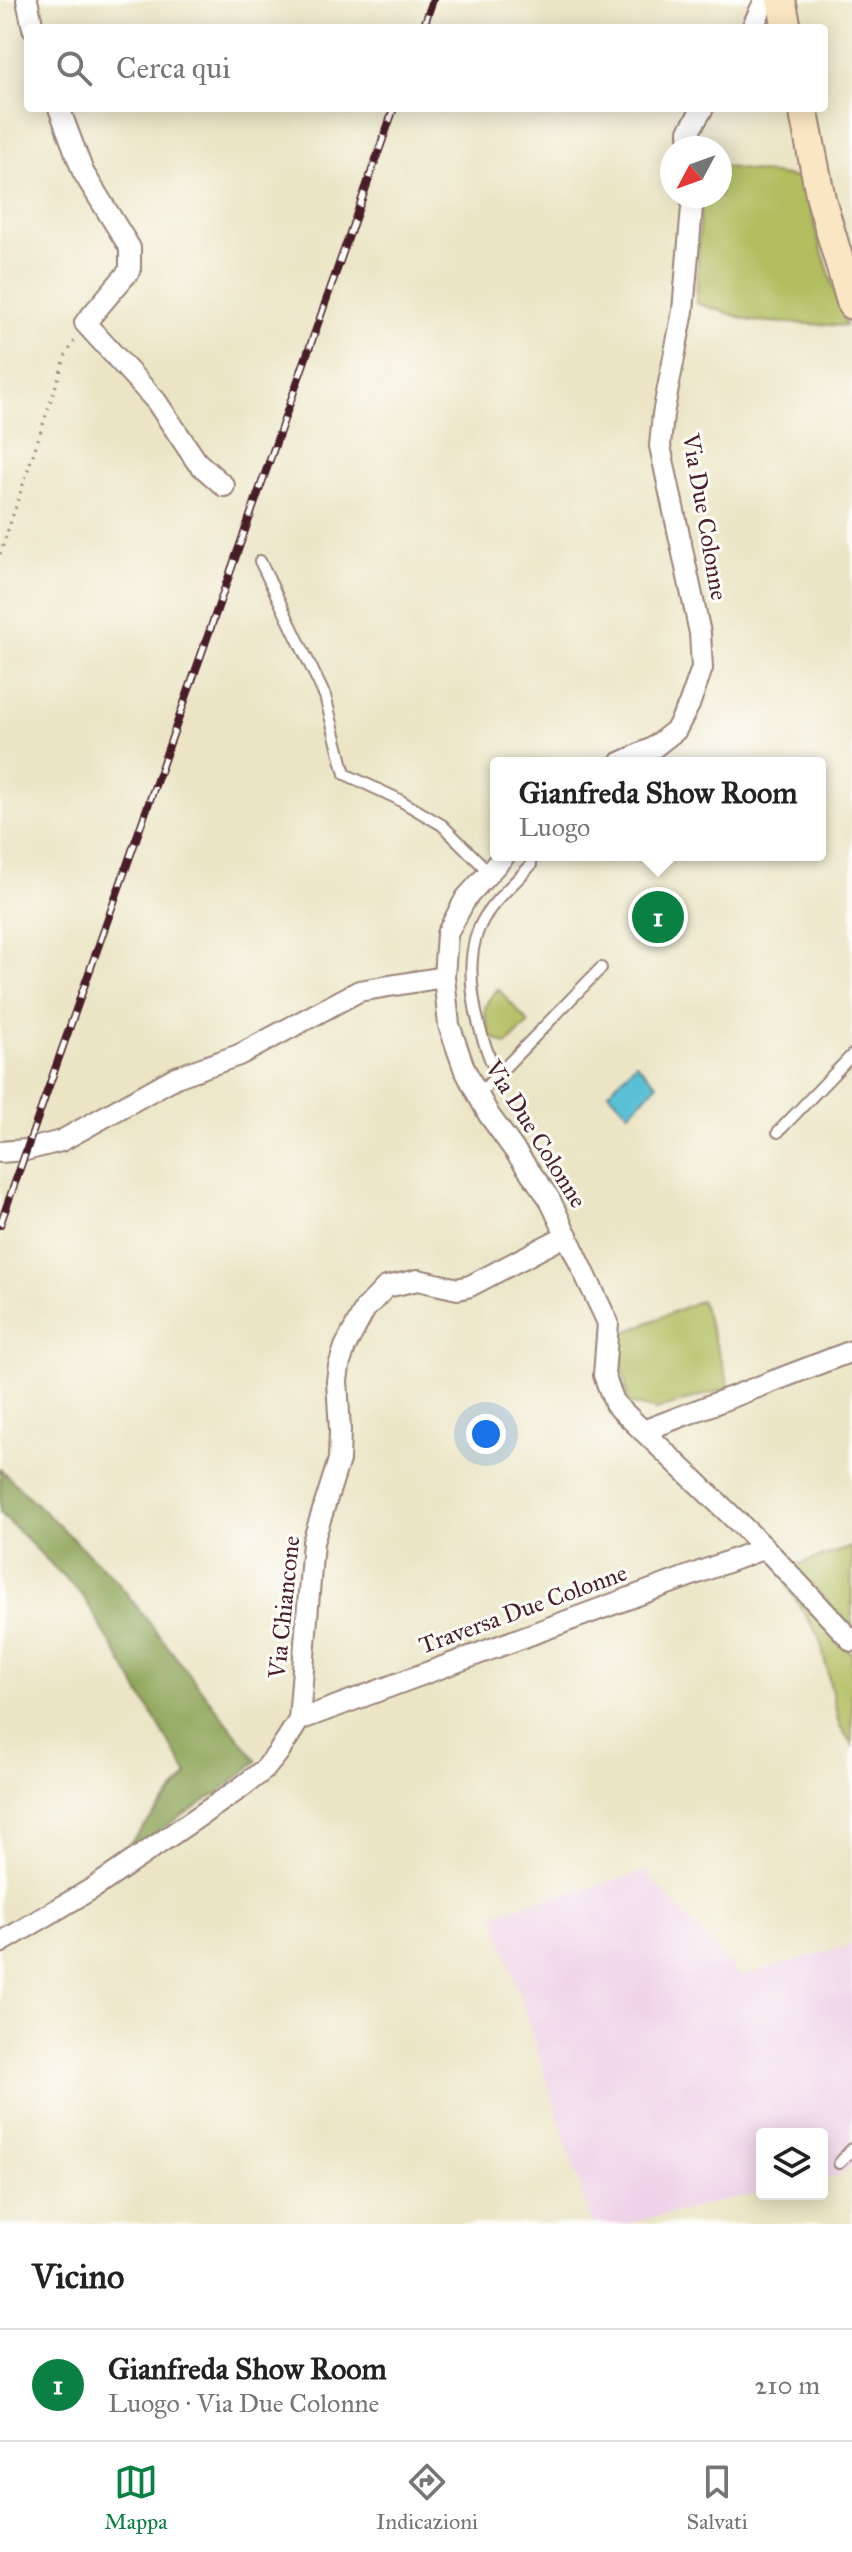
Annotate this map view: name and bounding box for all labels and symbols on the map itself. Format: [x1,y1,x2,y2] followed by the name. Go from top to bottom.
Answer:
[660,136,732,208] north arrow
[675,430,734,603] street label: Via Due Colonne
[632,887,684,947] pin: 1
[478,1054,593,1213] street label: Via Due Colonne
[466,1414,506,1454] your location
[261,1534,306,1681] street label: Via Chiancone
[415,1557,631,1661] street label: Traversa Due Colonne

